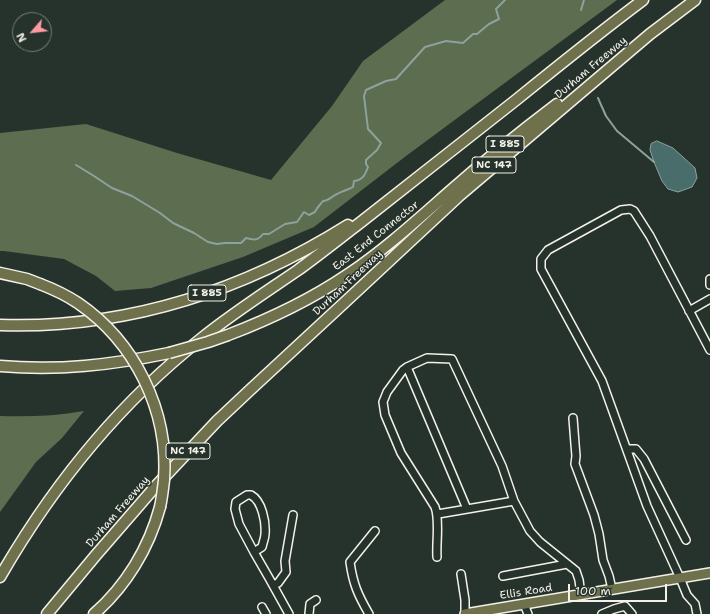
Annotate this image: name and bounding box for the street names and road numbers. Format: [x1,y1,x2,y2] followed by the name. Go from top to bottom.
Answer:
[552,34,630,102] street label: Durham Freeway
[486,136,524,152] road number: I 885
[472,157,516,173] road number: NC 147
[330,198,422,274] street label: East End Connector
[311,248,385,318] street label: Durham Freeway
[188,285,226,301] road number: I 885
[166,443,210,459] road number: NC 147
[84,474,152,550] street label: Durham Freeway
[499,581,553,603] street label: Ellis Road

